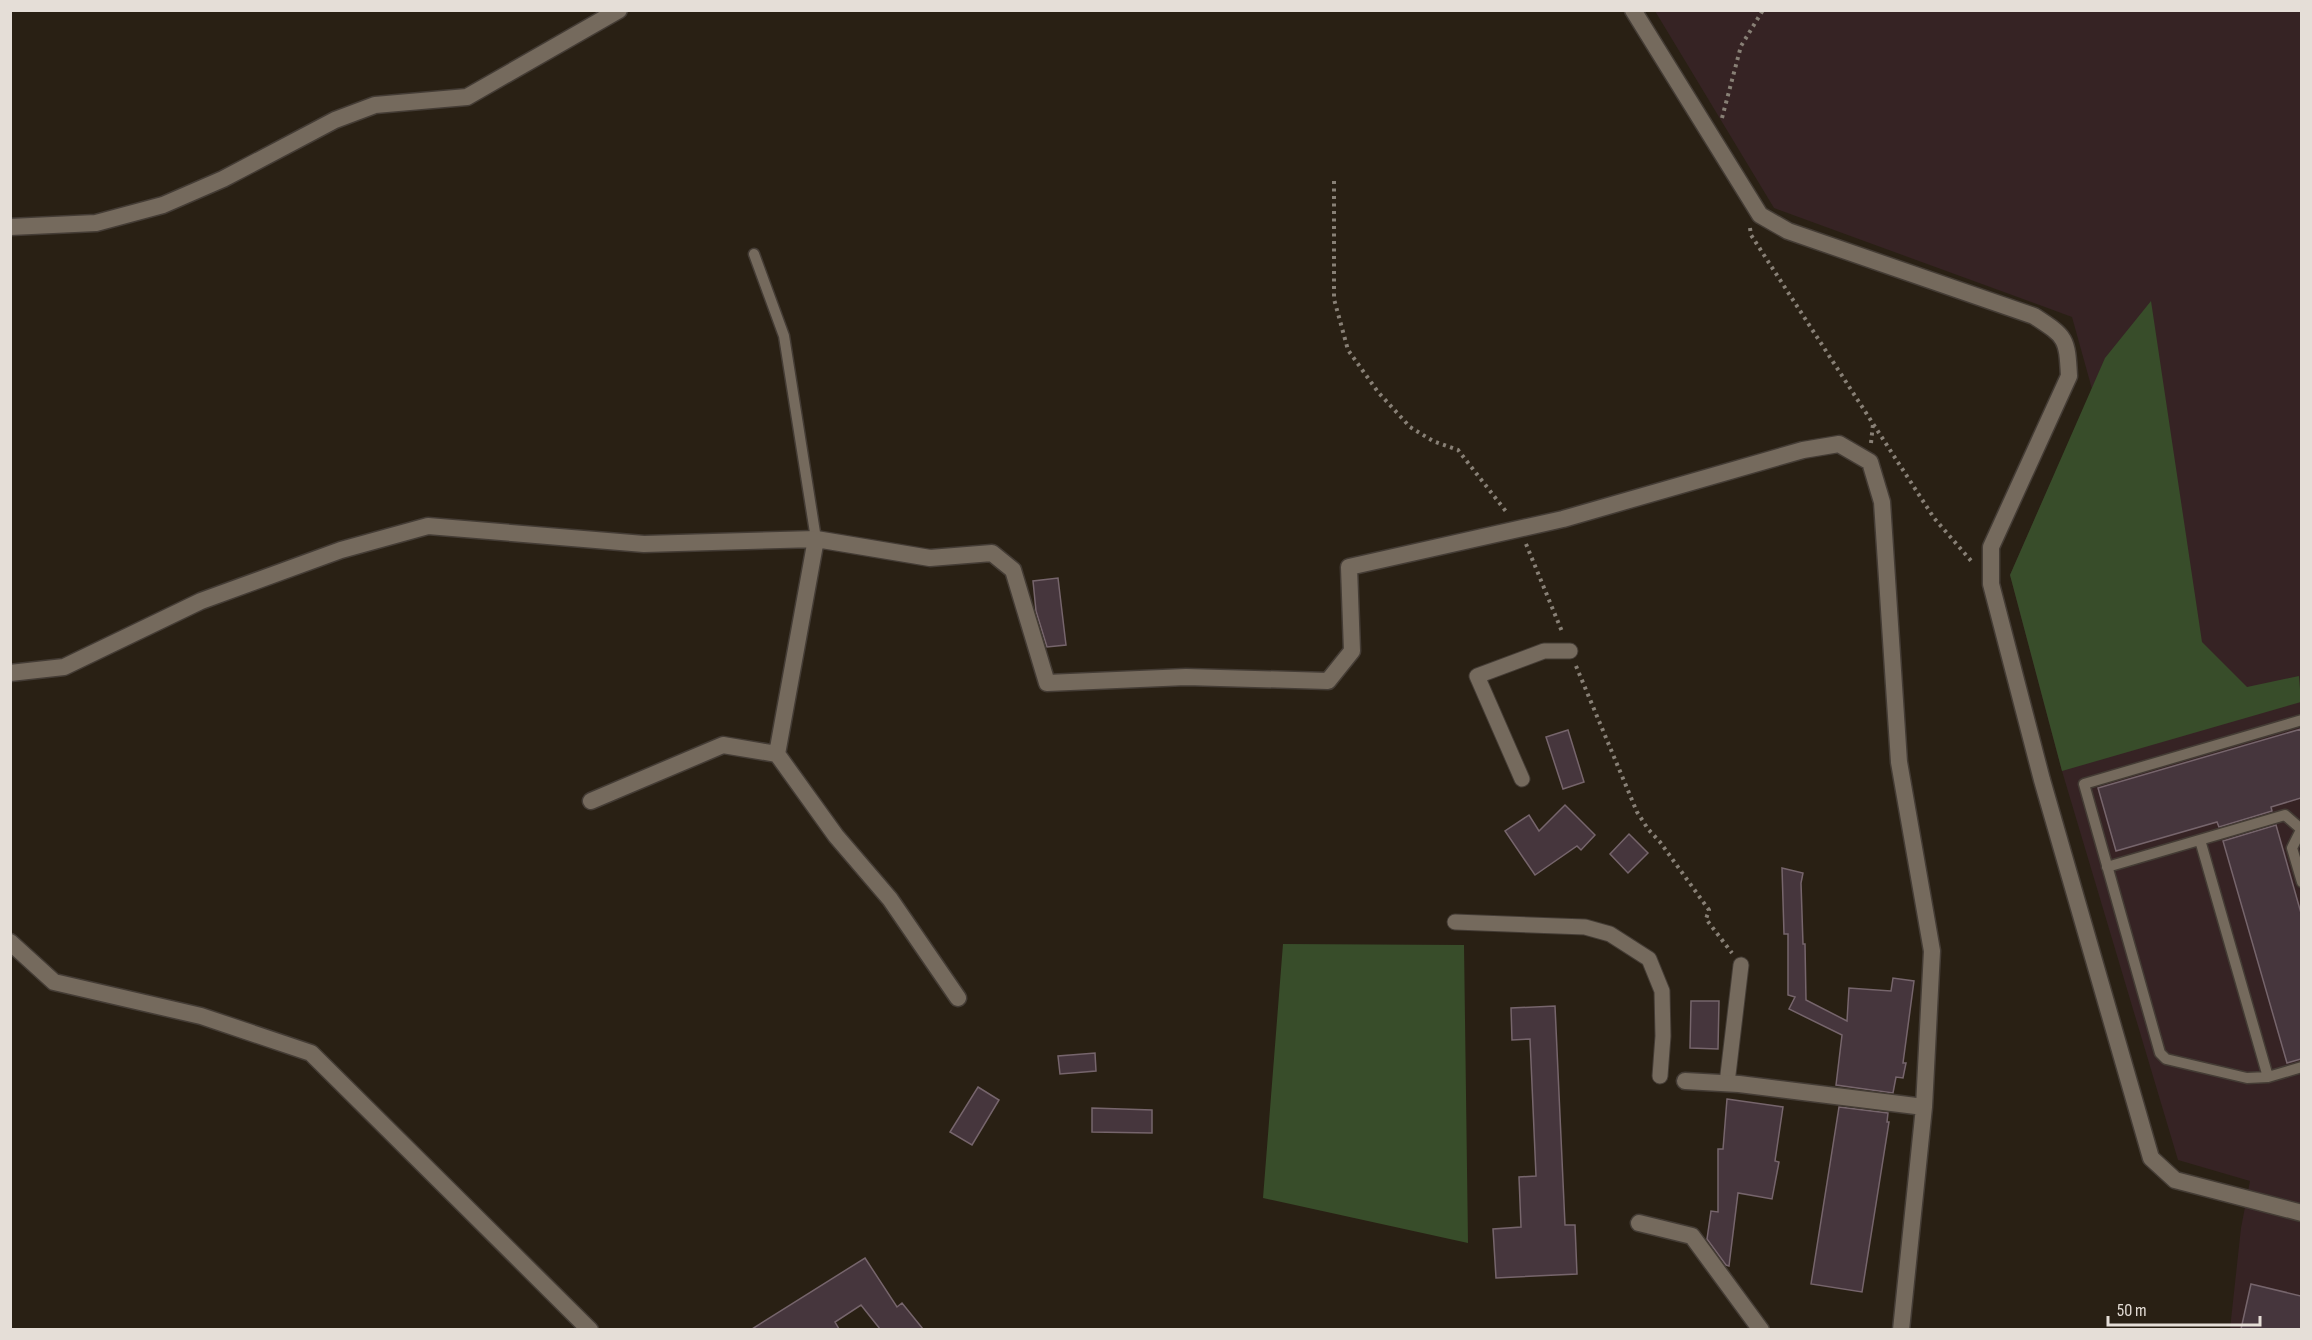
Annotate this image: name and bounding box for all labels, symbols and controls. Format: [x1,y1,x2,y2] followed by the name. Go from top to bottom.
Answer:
[2108,1289,2260,1327] scale bar
[2117,1300,2147,1321] text: 50 m

